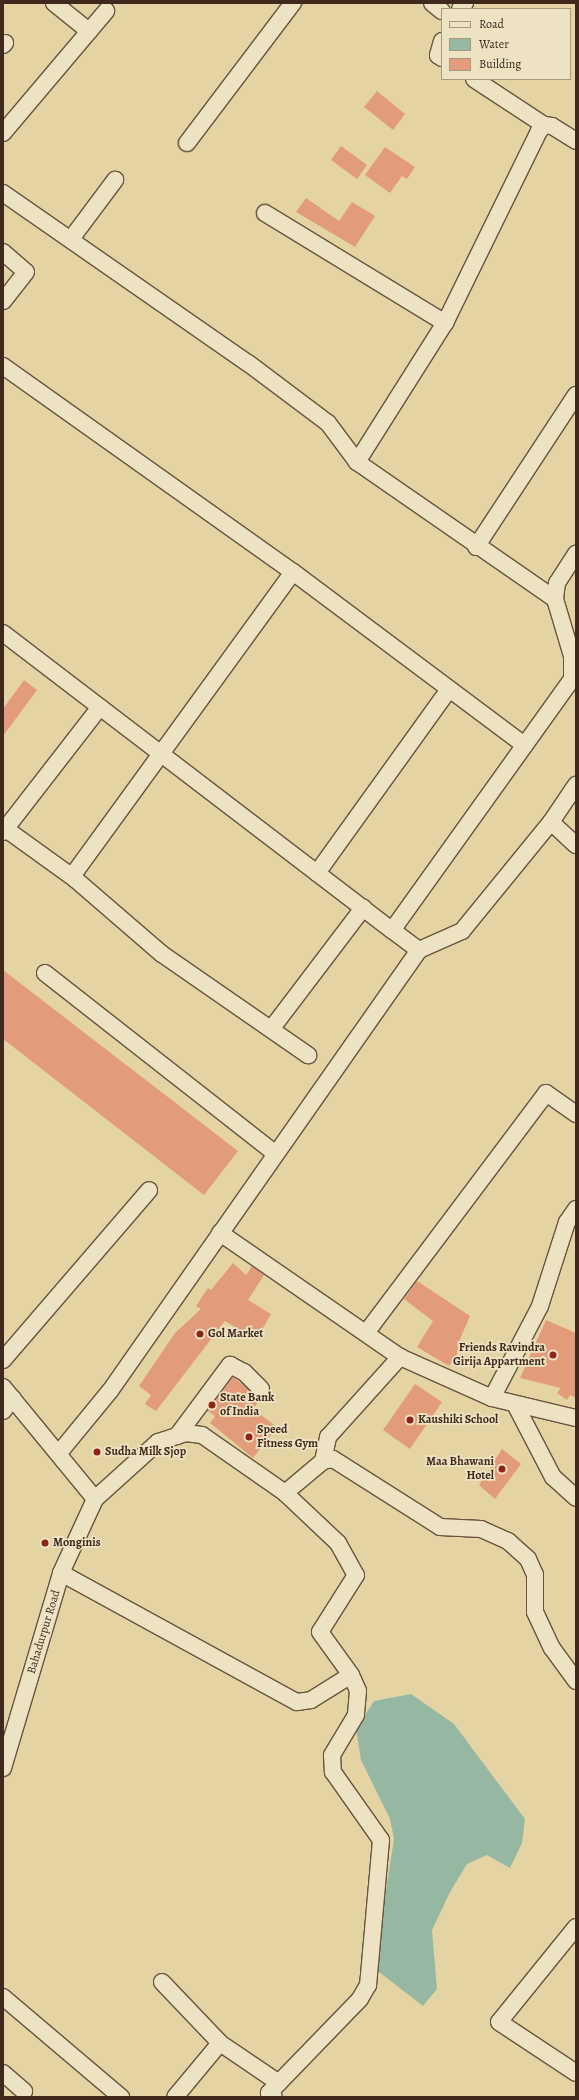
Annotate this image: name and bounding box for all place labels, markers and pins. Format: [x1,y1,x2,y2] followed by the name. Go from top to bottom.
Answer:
[208,1327,263,1341] place label: Gol Market
[195,1329,205,1339] marker: Gol Market
[453,1341,545,1369] place label: Friends Ravindra Girija Appartment
[548,1350,558,1360] marker: Friends Ravindra Girija Appartment
[220,1391,274,1419] place label: State Bank of India
[207,1400,217,1410] marker: State Bank of India
[418,1413,498,1427] place label: Kaushiki School
[405,1415,415,1425] marker: Kaushiki School
[257,1423,318,1451] place label: Speed Fitness Gym
[244,1432,254,1442] marker: Speed Fitness Gym
[105,1445,186,1459] place label: Sudha Milk Sjop
[92,1447,102,1457] marker: Sudha Milk Sjop
[426,1455,494,1483] place label: Maa Bhawani Hotel
[497,1464,507,1474] marker: Maa Bhawani Hotel
[53,1536,101,1550] place label: Monginis
[40,1538,50,1548] marker: Monginis

